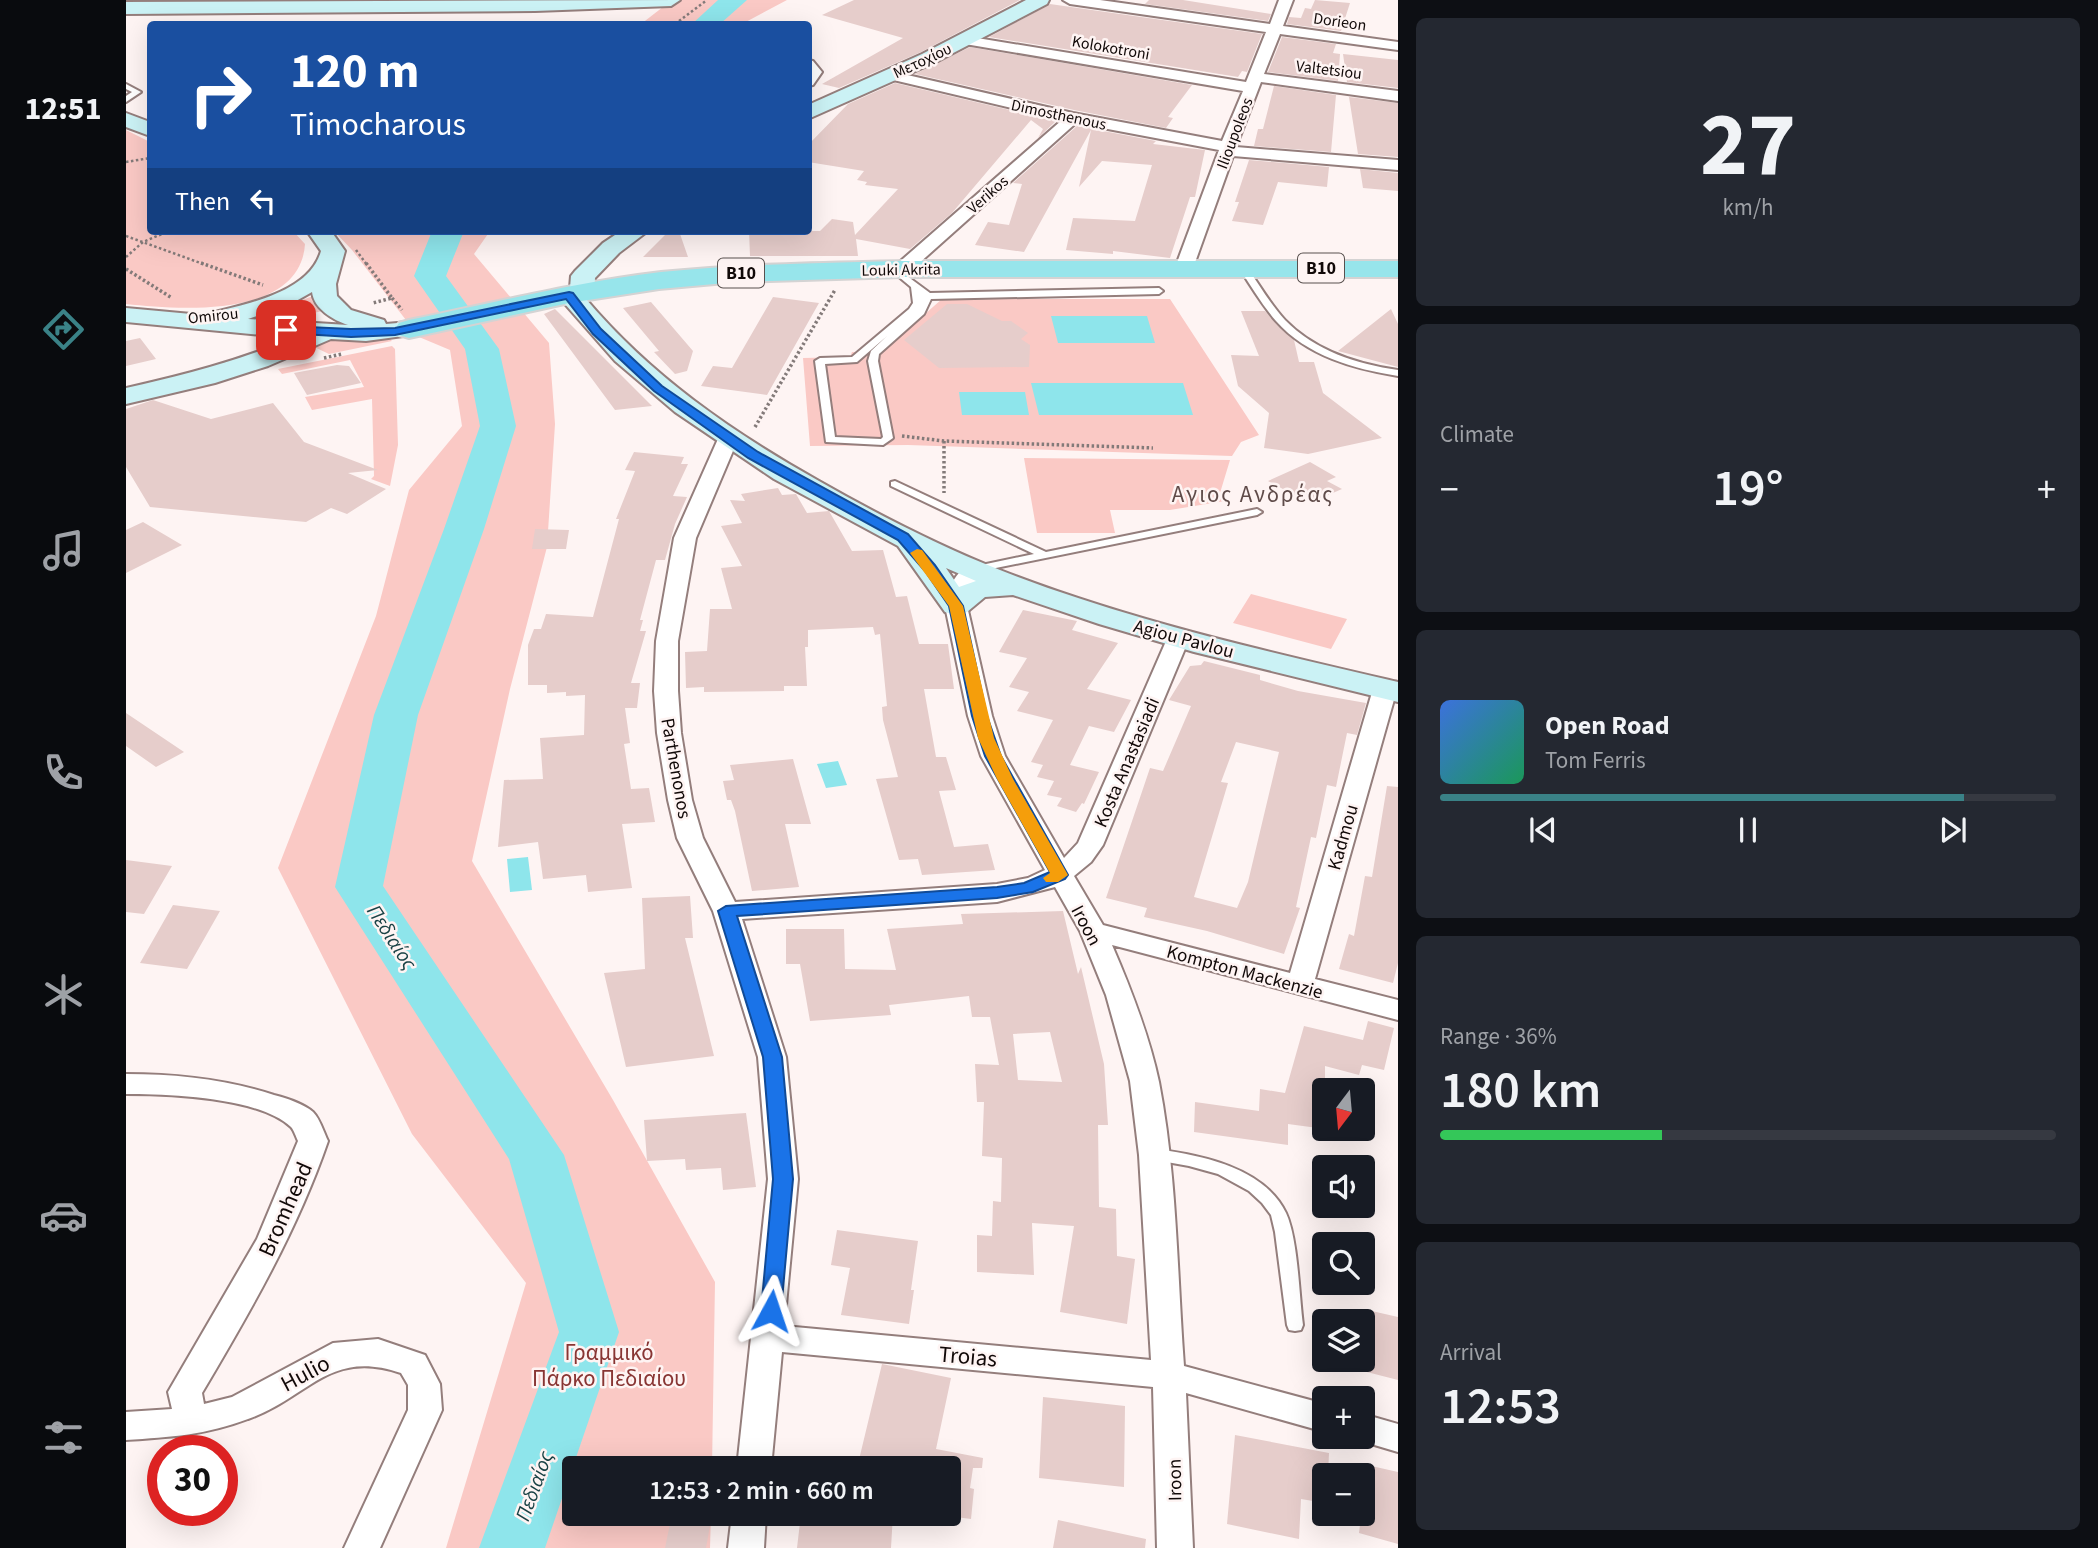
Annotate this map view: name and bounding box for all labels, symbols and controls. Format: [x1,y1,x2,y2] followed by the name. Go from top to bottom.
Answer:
[1312,7,1368,37] street label: Dorieon
[1070,30,1152,66] street label: Kolokotroni
[290,37,419,107] text: 120 m
[890,38,955,84] street label: Μετοχίου
[175,49,266,140] icon: right
[1295,55,1363,85] street label: Valtetsiou
[1700,81,1796,210] text: 27
[24,86,102,132] text: 12:51
[1009,94,1109,136] street label: Dimosthenous
[1211,94,1259,172] street label: Ilioupoleos
[290,102,466,148] text: Timocharous
[962,170,1013,219] street label: Verikos
[244,182,282,220] icon: left
[175,183,230,220] text: Then
[1722,191,1774,224] text: km/h
[1298,254,1344,282] road number: B10
[718,258,764,288] road number: B10
[861,258,941,282] street label: Louki Akrita
[256,300,316,360] pin
[187,302,239,330] street label: Omirou
[39,305,88,354] icon: directions
[267,311,305,349] icon: arrive
[1440,418,1514,451] text: Climate
[1712,452,1784,526] text: 19°
[1440,463,1459,517] text: −
[2037,463,2056,517] text: +
[1172,478,1334,511] district label: Αγιος Ανδρέας
[39,526,88,575] icon: music
[1130,613,1237,666] street label: Agiou Pavlou
[1088,693,1167,832] street label: Kosta Anastasiadi
[1545,707,1670,744] text: Open Road
[653,716,698,821] street label: Parthenonos
[1545,744,1646,777] text: Tom Ferris
[39,748,88,797] icon: phone
[1321,801,1366,874] street label: Kadmou
[1524,811,1562,849] icon: previous
[1729,811,1767,849] icon: pause
[1934,811,1972,849] icon: next
[360,898,425,977] water label: Πεδιαίος
[1064,901,1108,951] street label: Iroon
[1163,939,1326,1006] street label: Kompton Mackenzie
[39,970,88,1019] icon: climate
[1440,1020,1557,1053] text: Range · 36%
[1440,1054,1601,1128] text: 180 km
[1312,1078,1376,1141] north arrow
[1312,1078,1375,1526] map controls
[1312,1155,1375,1218] button: sound
[250,1156,321,1262] street label: Bromhead
[39,1191,88,1240] icon: car
[1312,1232,1375,1295] button: search
[734,1274,808,1348] position arrow
[1312,1309,1375,1372] button: layers
[532,1336,686,1395] park label: Γραμμικό Πάρκο Πεδιαίου
[1440,1336,1502,1369] text: Arrival
[937,1338,998,1375] street label: Troias
[275,1347,336,1400] street label: Hulio
[1440,1370,1561,1444] text: 12:53
[1312,1386,1375,1449] button: +
[39,1413,88,1462] icon: filters
[147,1435,238,1526] speed limit sign: 30
[507,1446,561,1525] water label: Πεδιαίος
[1162,1459,1189,1501] street label: Iroon
[1312,1463,1375,1526] button: −
[649,1472,874,1509] text: 12:53 · 2 min · 660 m

